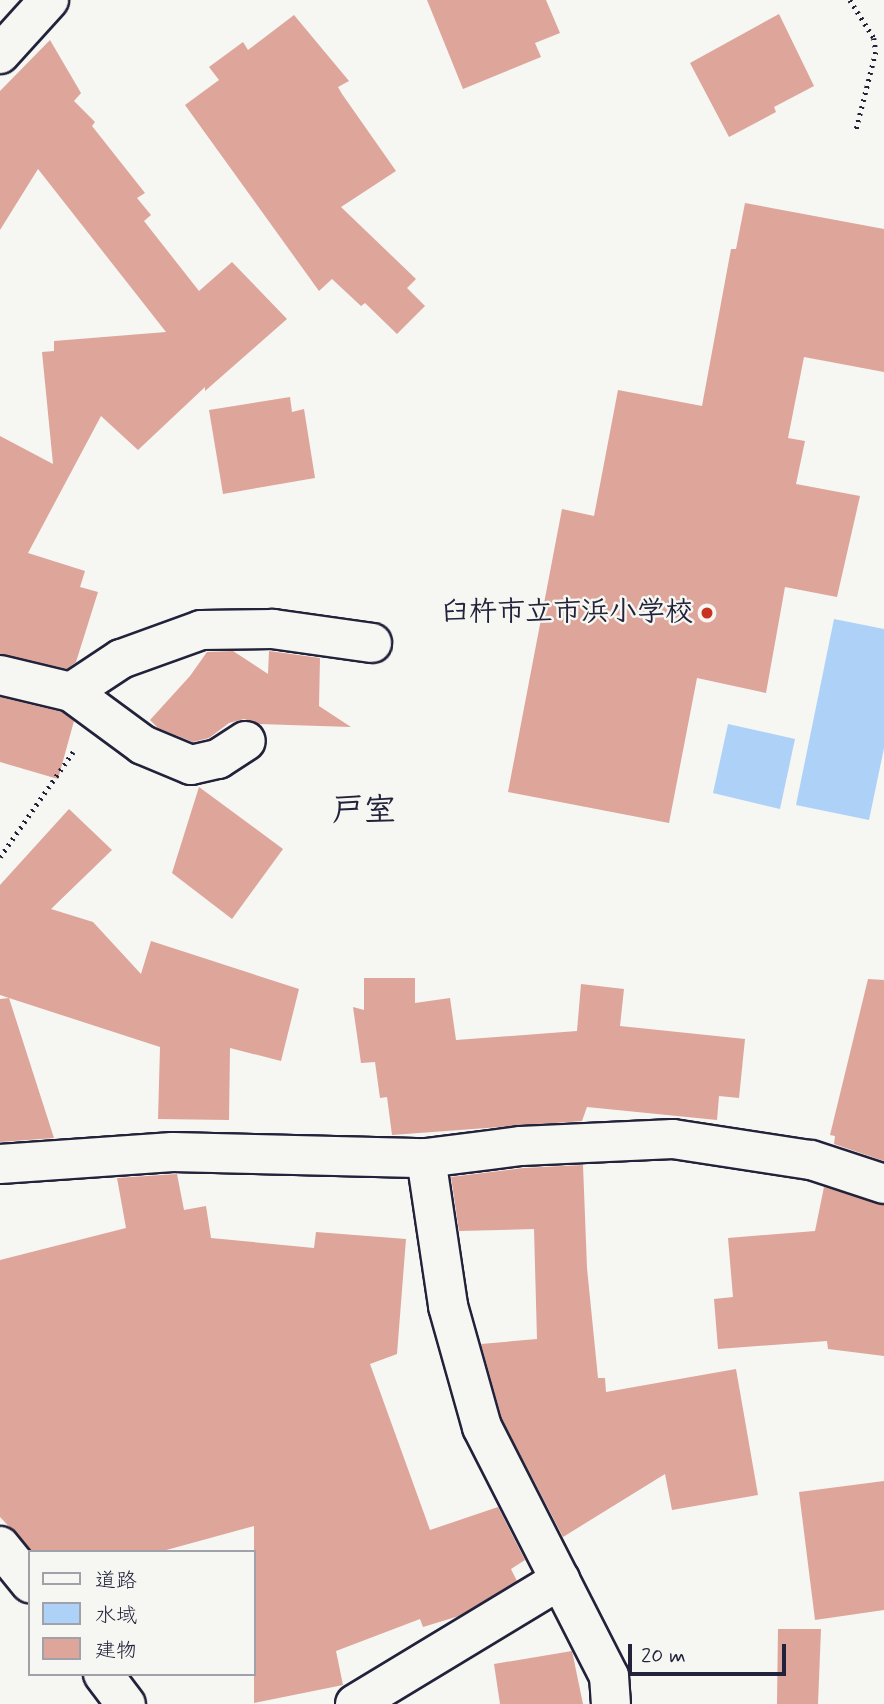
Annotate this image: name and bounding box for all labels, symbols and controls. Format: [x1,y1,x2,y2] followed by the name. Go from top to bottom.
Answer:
[441,596,693,630] place label: 臼杵市立市浜小学校
[699,605,715,621] marker: 臼杵市立市浜小学校
[332,792,396,830] district label: 戸室
[28,1550,256,1676] legend
[95,1567,137,1595] text: 道路
[95,1602,137,1630] text: 水域
[632,1630,790,1674] scale bar
[95,1637,137,1665] text: 建物
[641,1642,686,1670] text: 20 m

